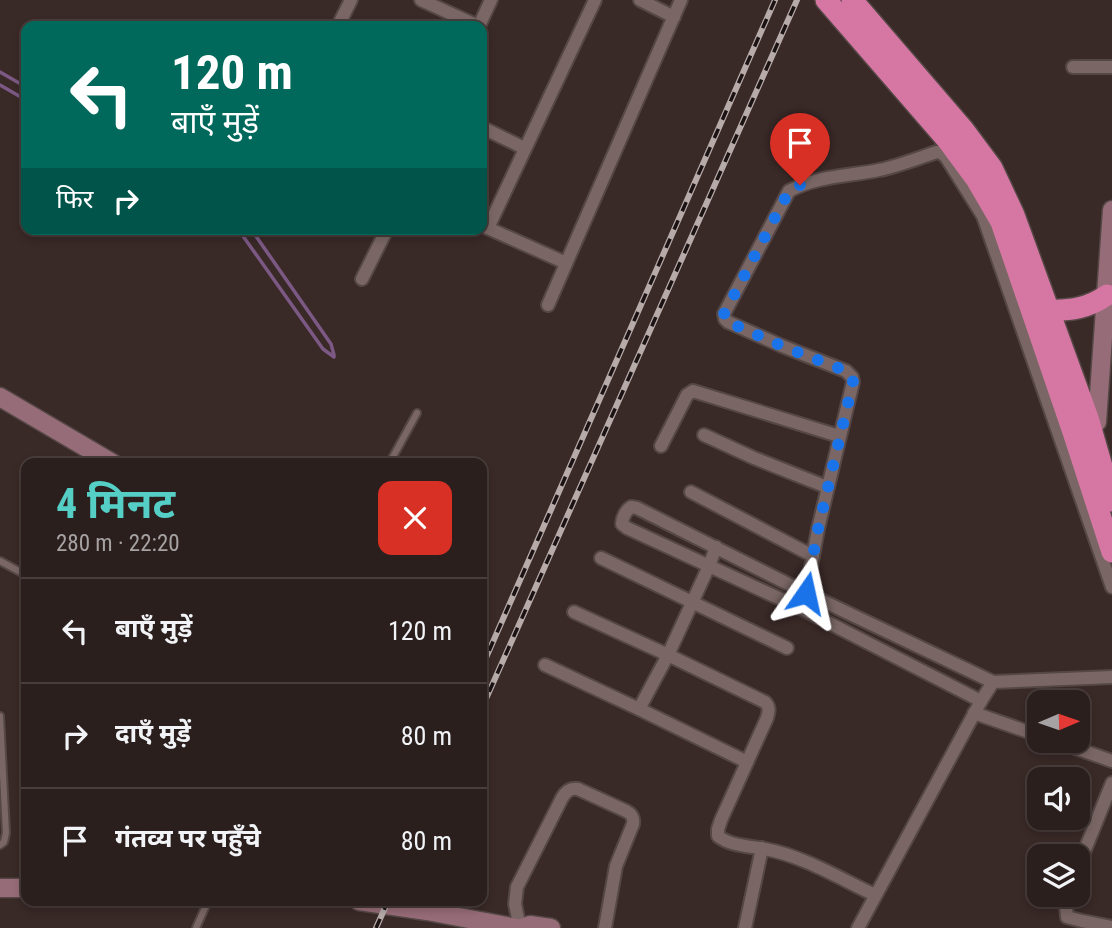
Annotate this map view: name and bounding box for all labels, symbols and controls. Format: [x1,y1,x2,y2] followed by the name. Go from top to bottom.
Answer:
[171,44,293,101] text: 120 m
[56,49,147,140] icon: left
[171,103,259,141] text: बाएँ मुड़ें
[770,113,830,185] pin
[781,124,819,162] icon: arrive
[107,182,145,220] icon: right
[56,184,93,214] text: फिर
[56,479,175,528] text: 4 मिनट
[378,481,452,555] button: close
[56,530,180,557] text: 280 m · 22:20
[769,556,843,630] position arrow
[56,612,94,650] icon: left
[115,613,192,643] text: बाएँ मुड़ें
[388,616,452,646] text: 120 m
[1027,690,1090,752] north arrow
[1027,690,1090,907] map controls
[56,717,94,755] icon: right
[115,718,191,748] text: दाएँ मुड़ें
[401,721,452,751] text: 80 m
[1027,767,1090,830] button: sound
[56,822,94,860] icon: arrive
[115,823,261,853] text: गंतव्य पर पहुँचे
[401,826,452,856] text: 80 m
[1027,844,1090,907] button: layers

